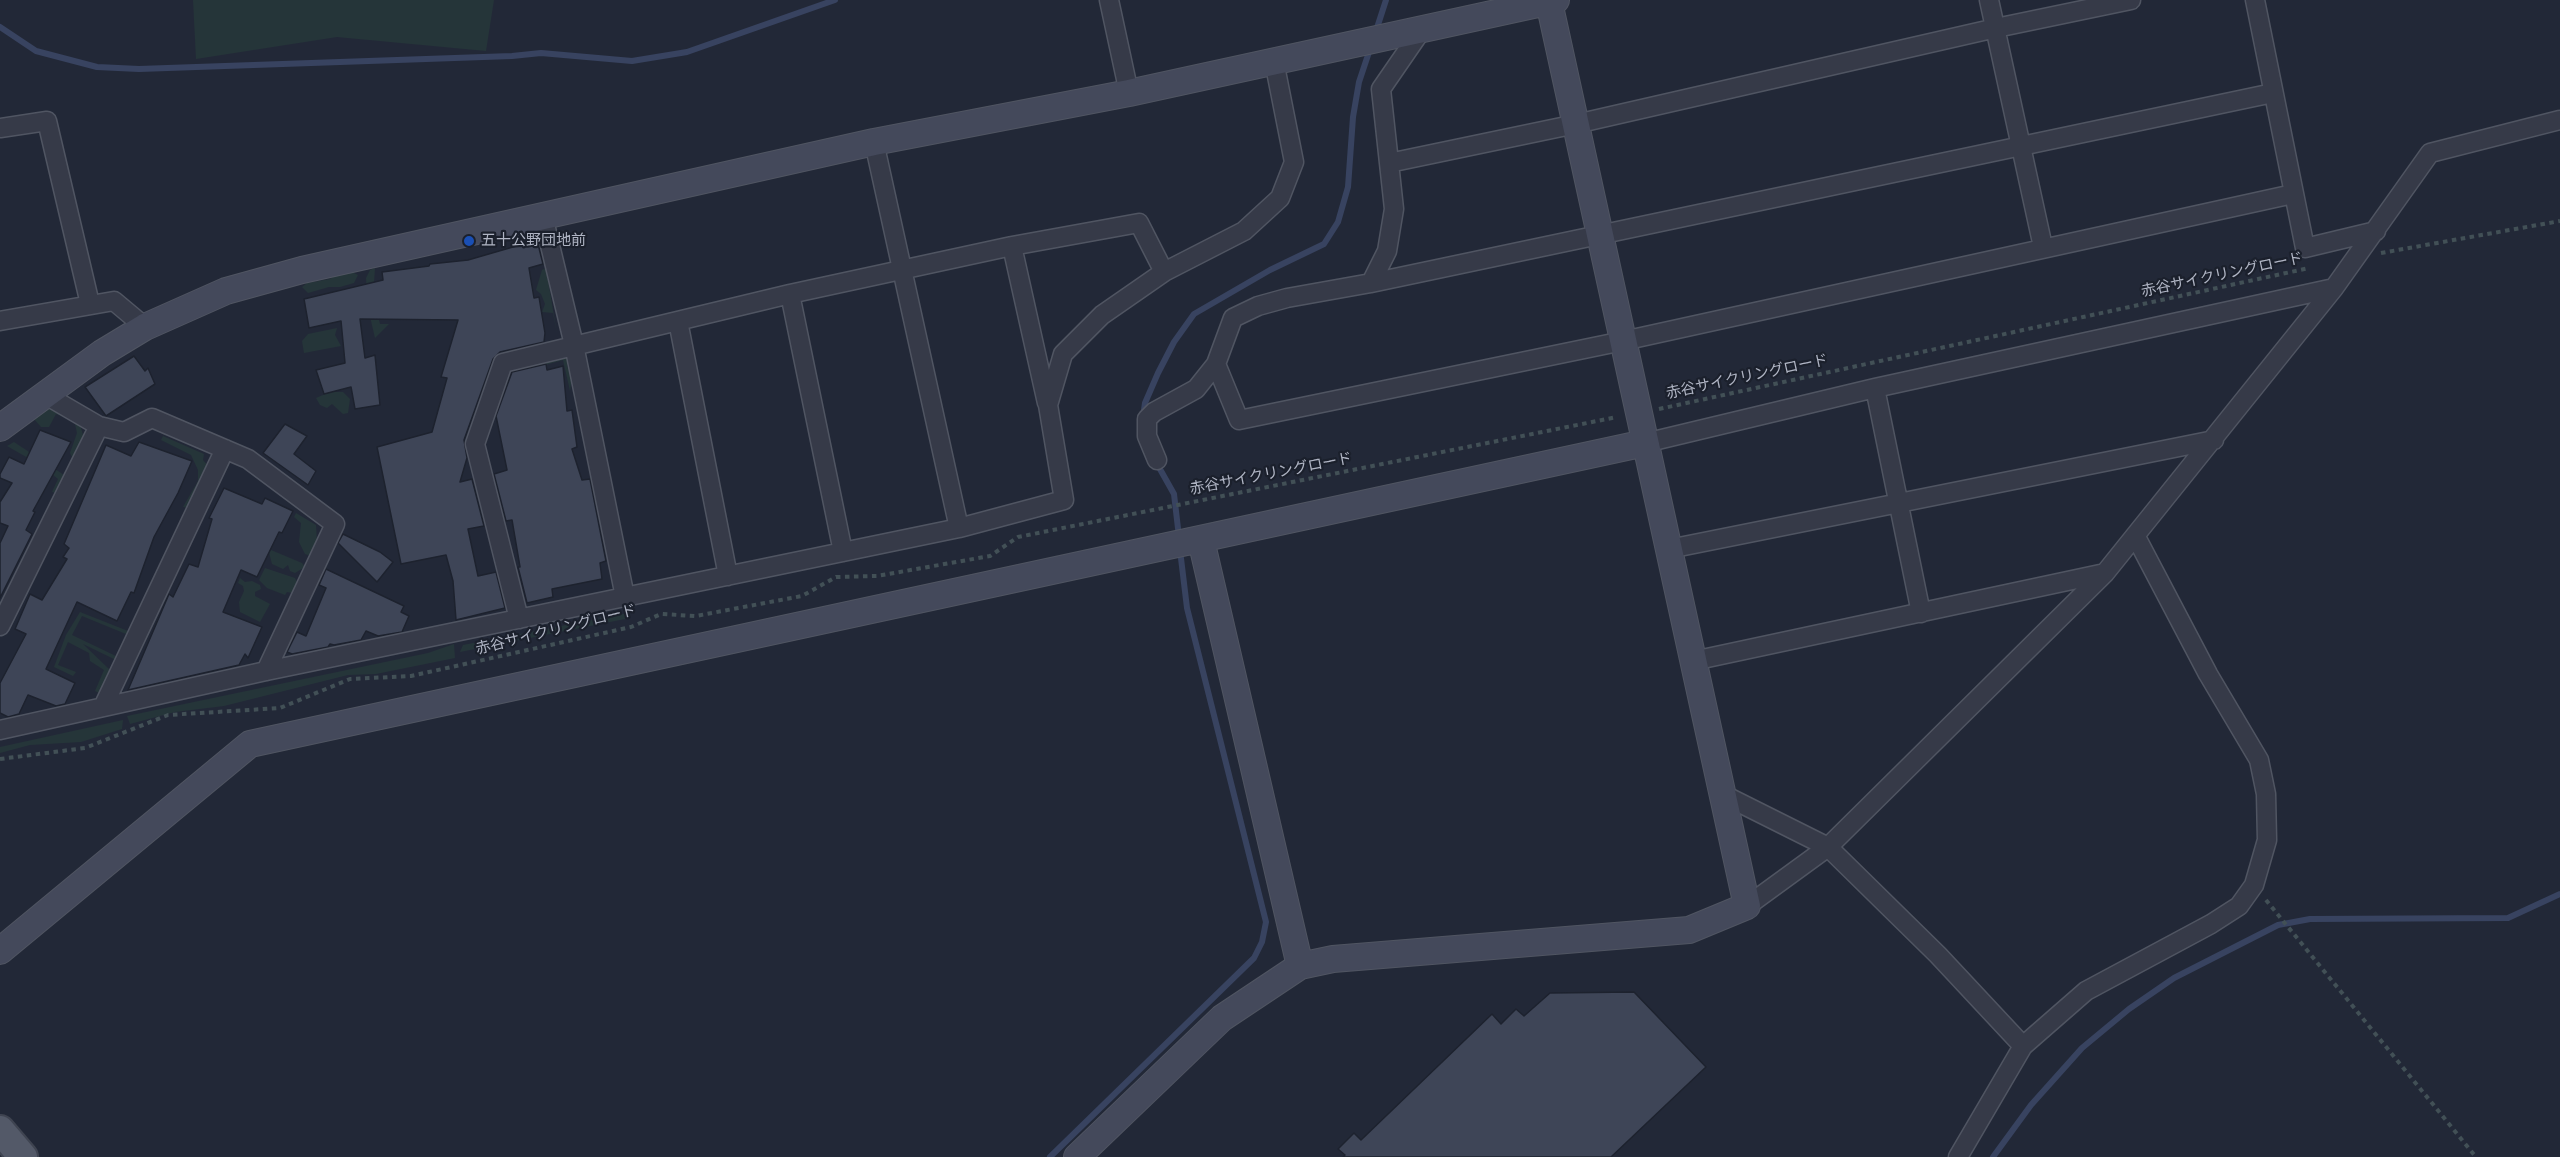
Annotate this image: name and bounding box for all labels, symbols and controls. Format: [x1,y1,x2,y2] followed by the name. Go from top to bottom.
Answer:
[481,232,586,250] place label: 五十公野団地前
[462,234,476,248] marker: 五十公野団地前
[2139,249,2305,301] street label: 赤谷サイクリングロード
[1664,351,1830,403] street label: 赤谷サイクリングロード
[1188,449,1354,499] street label: 赤谷サイクリングロード
[474,601,638,659] street label: 赤谷サイクリングロード

